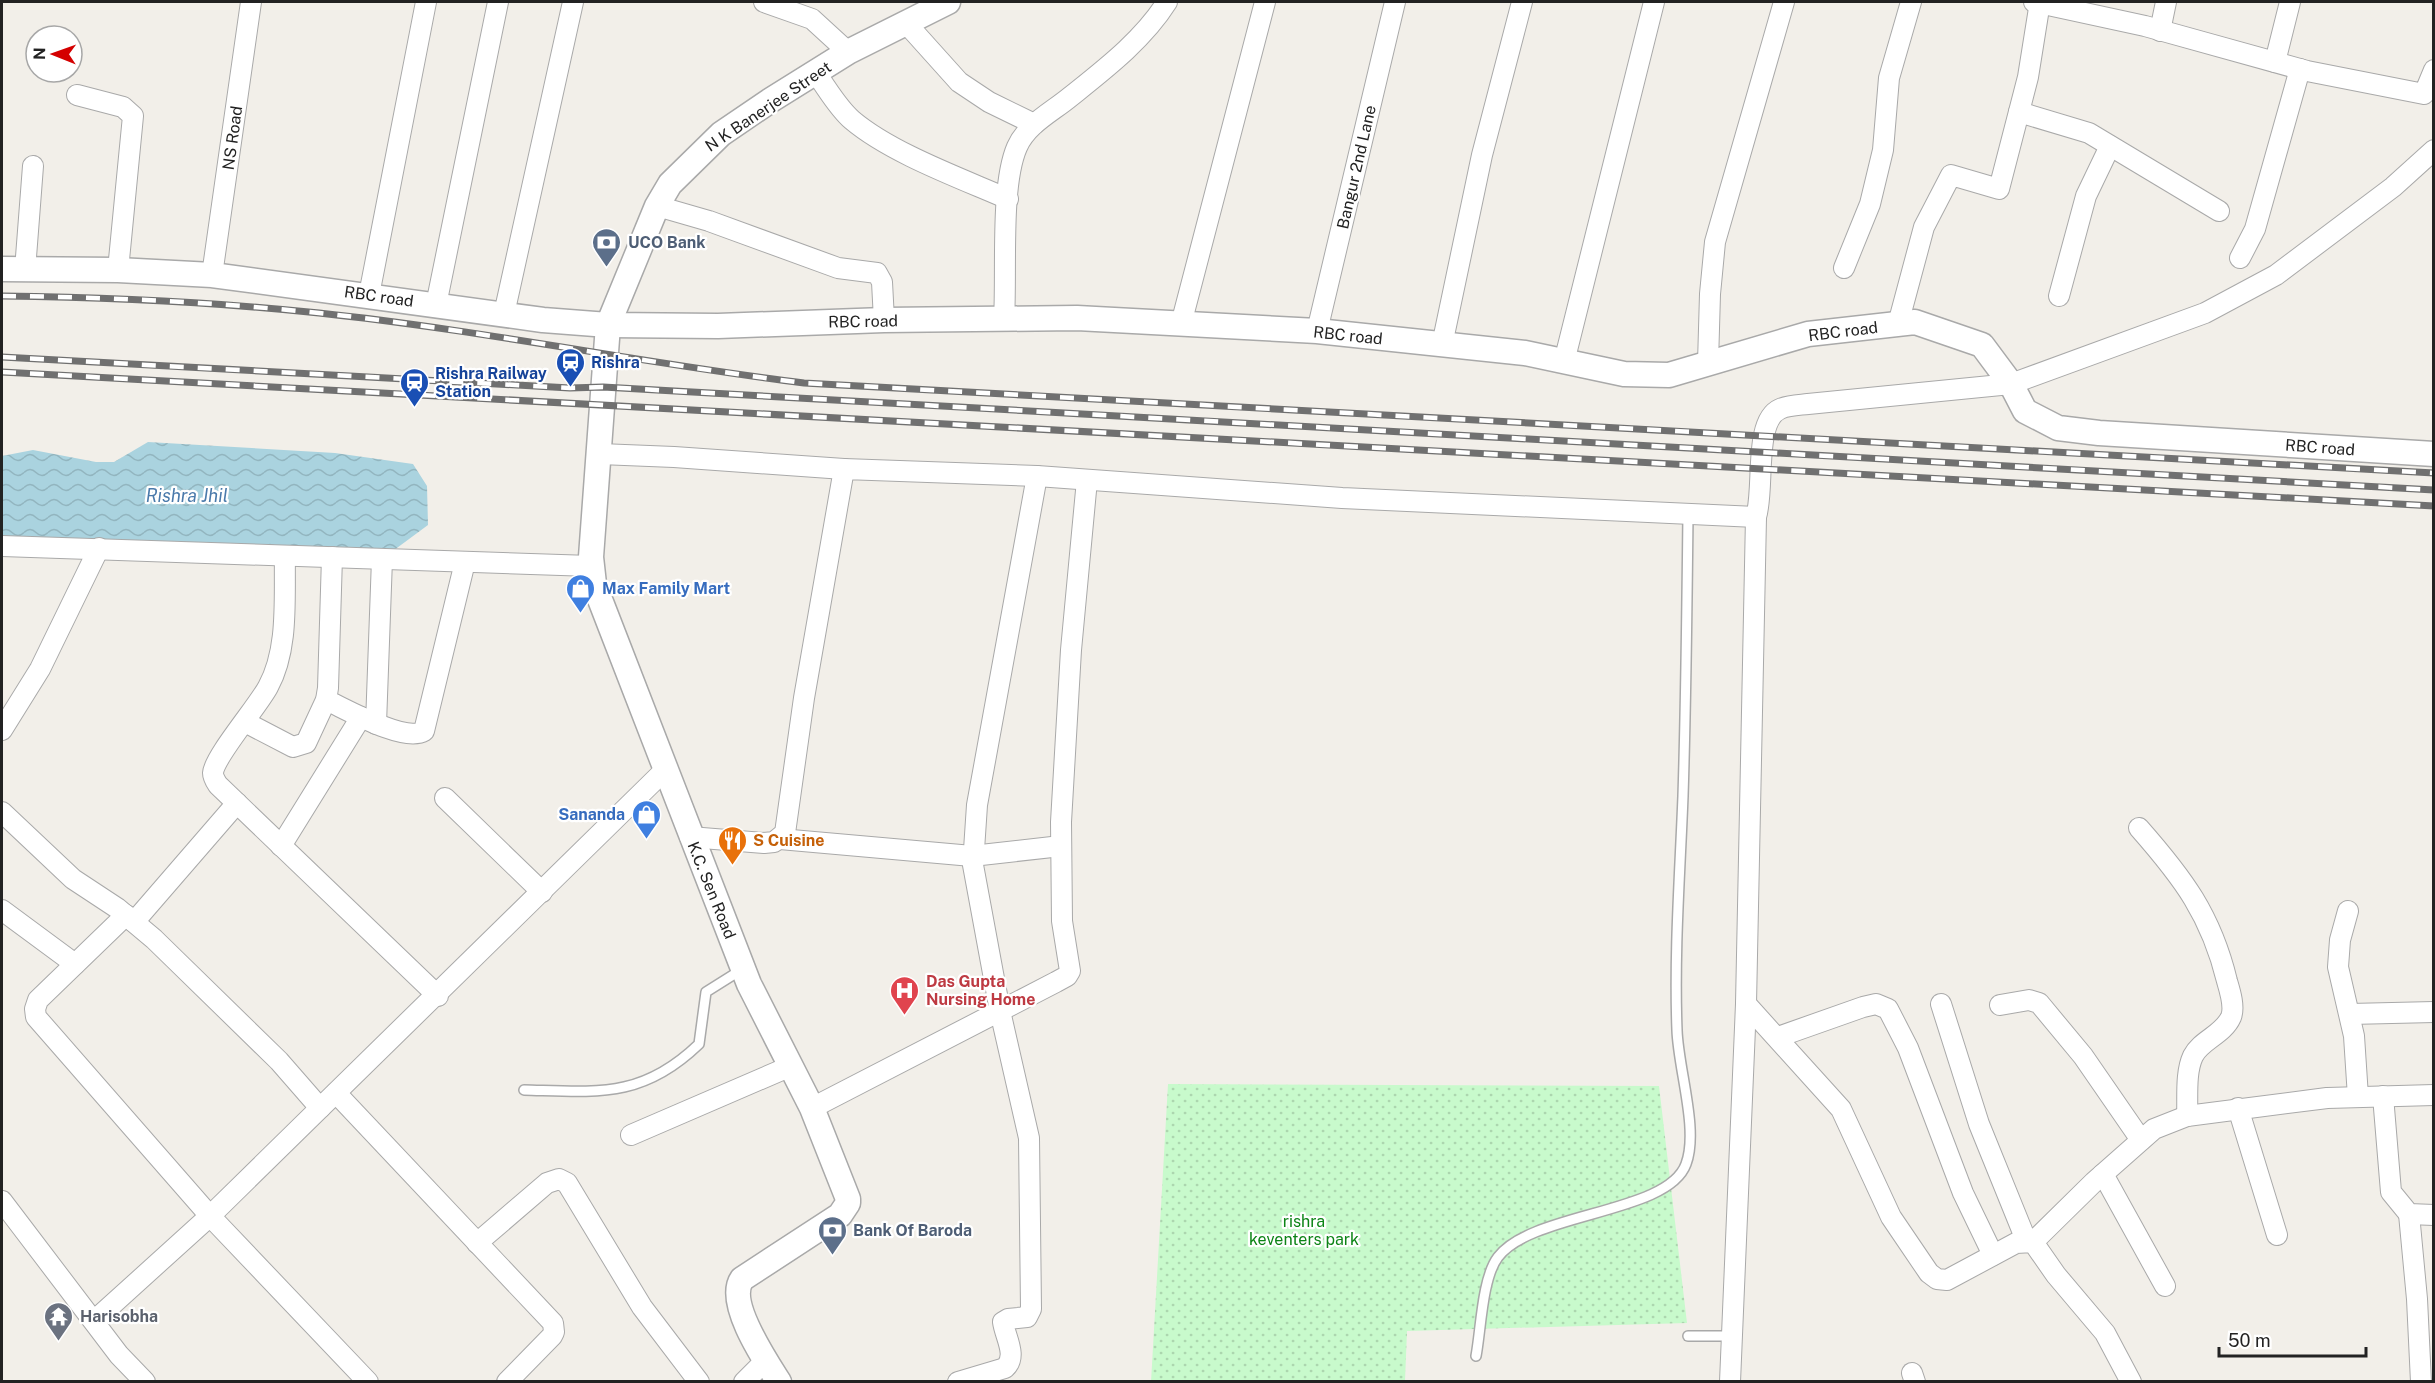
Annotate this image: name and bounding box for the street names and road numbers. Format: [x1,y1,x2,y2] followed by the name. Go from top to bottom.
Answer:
[702,57,835,156] street label: N K Banerjee Street
[1333,103,1380,231] street label: Bangur 2nd Lane
[219,105,246,171] street label: NS Road
[343,282,415,311] street label: RBC road
[828,311,898,332] street label: RBC road
[1807,318,1879,345] street label: RBC road
[1312,322,1384,349] street label: RBC road
[2284,436,2355,459] street label: RBC road
[683,839,740,942] street label: K.C. Sen Road

